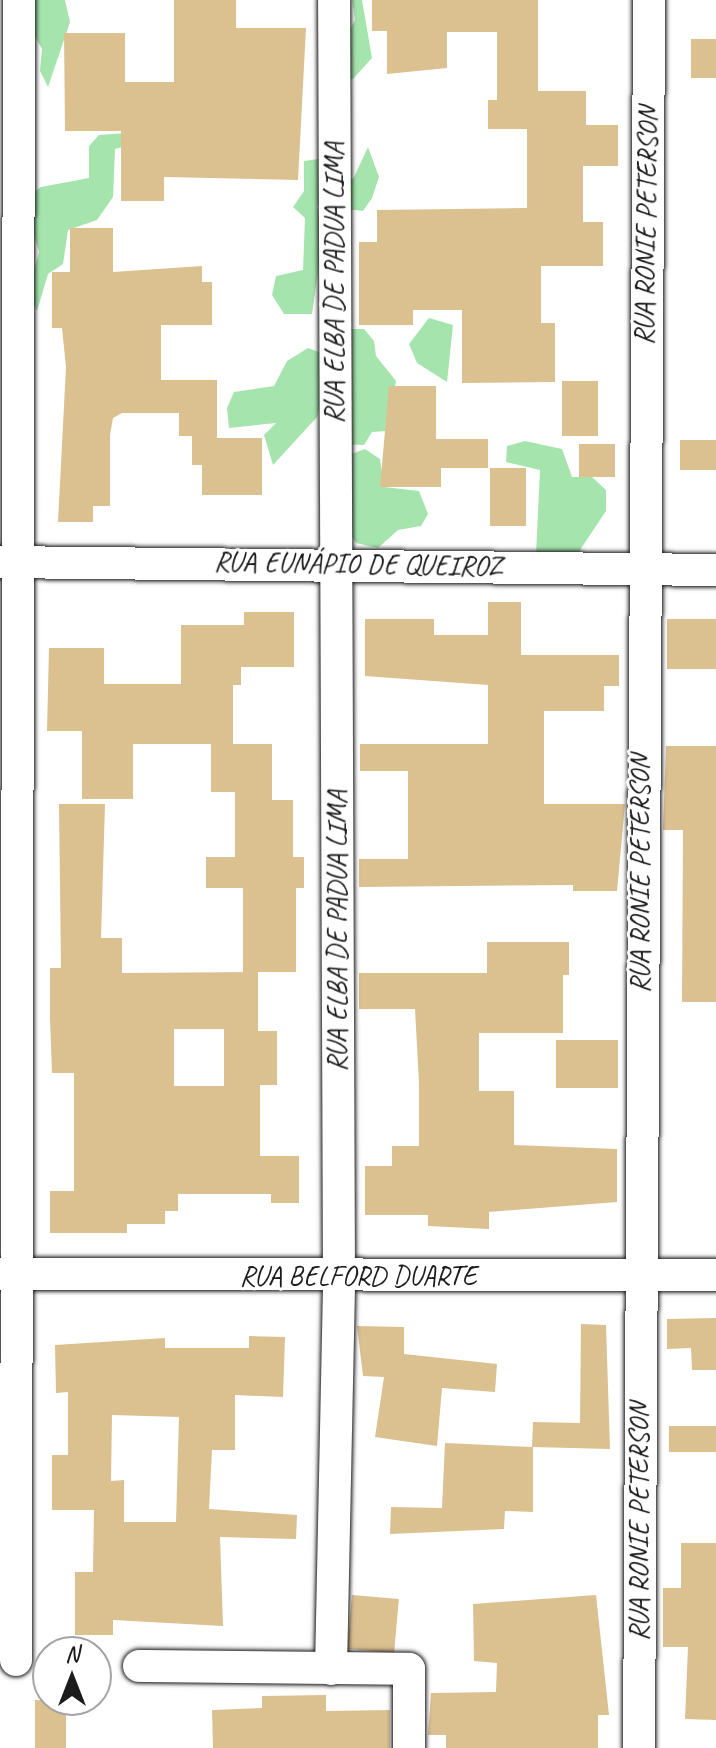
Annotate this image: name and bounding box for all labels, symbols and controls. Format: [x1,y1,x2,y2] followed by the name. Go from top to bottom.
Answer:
[627,107,665,345] street label: RUA RONIE PETERSON
[317,143,351,423] street label: RUA ELBA DE PADUA LIMA
[214,545,502,583] street label: RUA EUNÁPIO DE QUEIROZ
[623,755,657,993] street label: RUA RONIE PETERSON
[320,791,354,1071] street label: RUA ELBA DE PADUA LIMA
[239,1259,477,1293] street label: RUA BELFORD DUARTE
[622,1403,656,1641] street label: RUA RONIE PETERSON
[32,1636,112,1716] north arrow
[65,1640,79,1668] text: N

